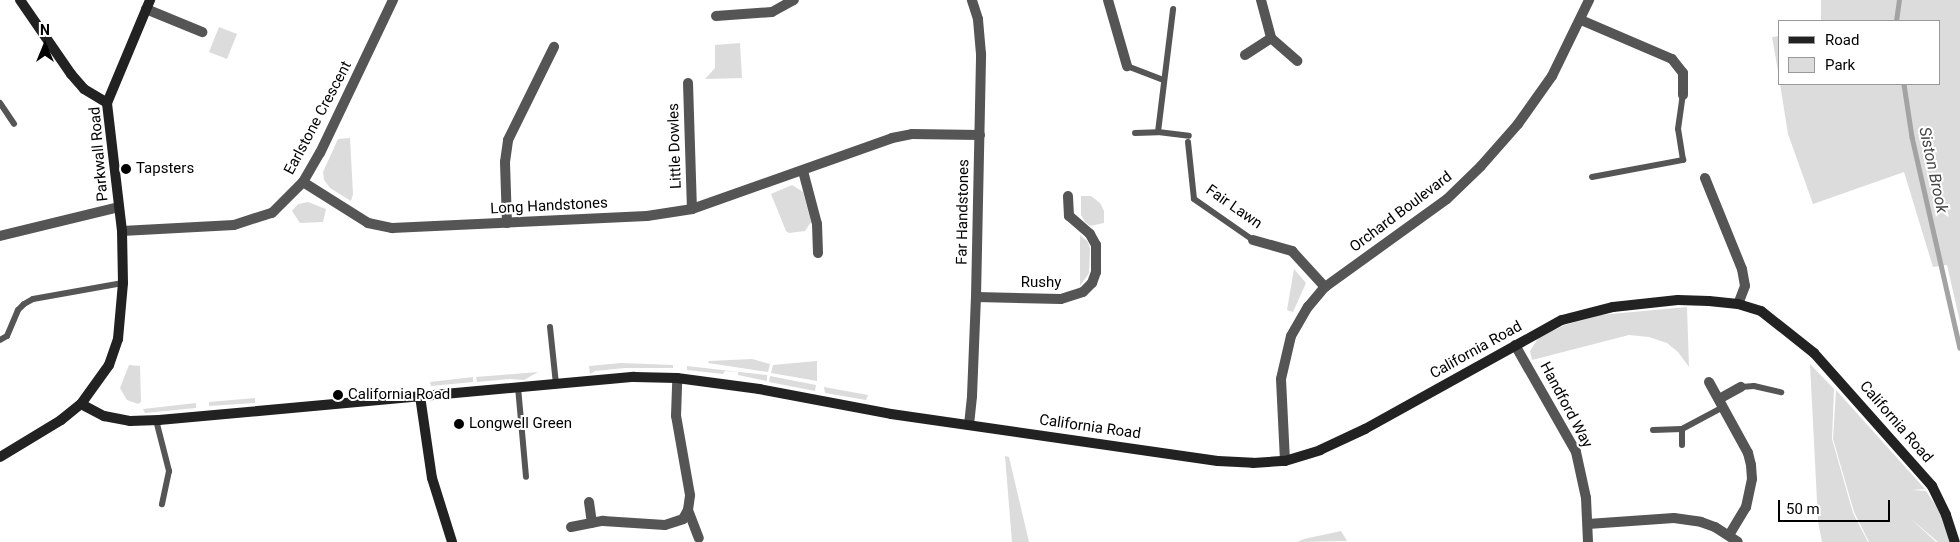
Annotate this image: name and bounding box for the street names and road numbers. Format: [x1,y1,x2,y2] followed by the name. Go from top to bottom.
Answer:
[281,58,355,178] street label: Earlstone Crescent
[665,103,685,189] street label: Little Dowles
[86,106,112,202] street label: Parkwall Road
[953,159,973,265] street label: Far Handstones
[1346,168,1456,256] street label: Orchard Boulevard
[1202,181,1266,233] street label: Fair Lawn
[490,194,608,218] street label: Long Handstones
[1021,274,1061,292] street label: Rushy
[1427,317,1525,383] street label: California Road
[1536,359,1596,451] street label: Handford Way
[1856,377,1936,467] street label: California Road
[1038,411,1142,443] street label: California Road

